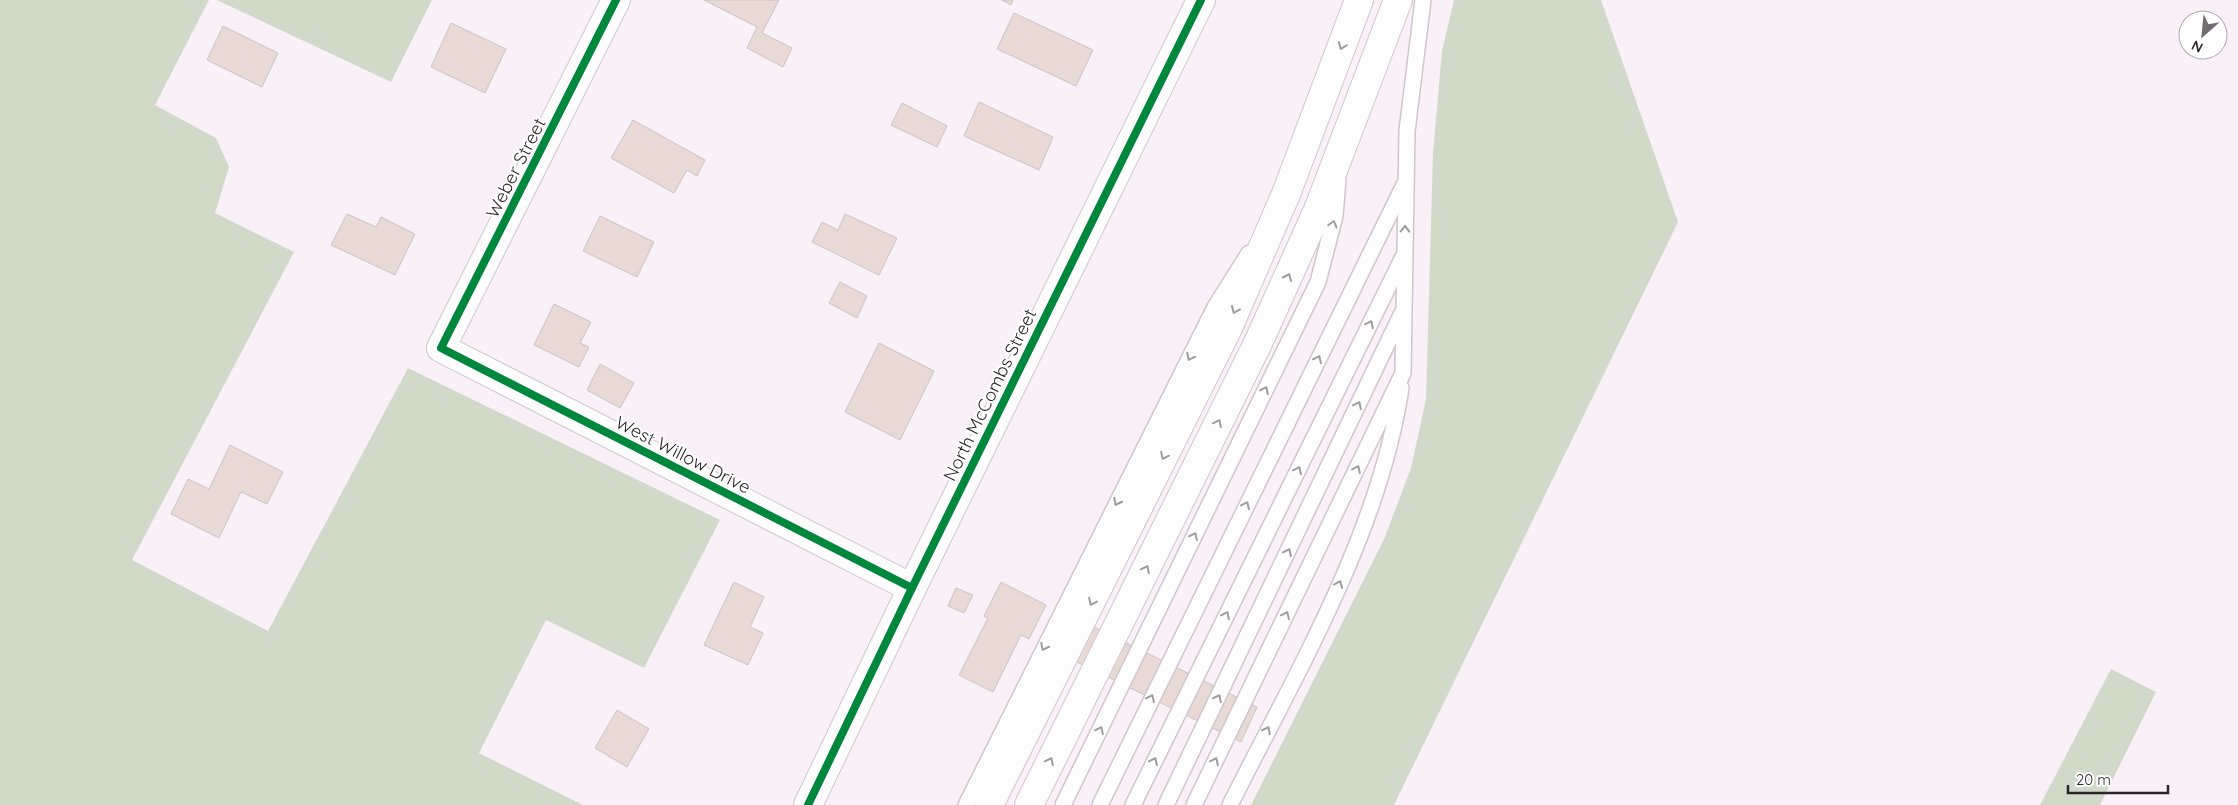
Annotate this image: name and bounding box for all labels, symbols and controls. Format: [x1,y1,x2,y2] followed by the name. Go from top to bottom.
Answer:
[2178,10,2228,60] north arrow
[2188,36,2206,57] text: N
[1338,41,1348,49] one-way arrow
[480,114,551,222] street label: Weber Street
[1327,220,1338,229] one-way arrow
[1400,225,1410,233] one-way arrow
[1282,273,1292,282] one-way arrow
[938,305,1041,485] street label: North McCombs Street
[1231,305,1242,314] one-way arrow
[1364,320,1374,329] one-way arrow
[1186,352,1196,361] one-way arrow
[1312,355,1322,364] one-way arrow
[1259,386,1269,395] one-way arrow
[1352,401,1362,410] one-way arrow
[612,411,755,499] street label: West Willow Drive
[1212,419,1222,428] one-way arrow
[1160,451,1171,460] one-way arrow
[1351,465,1361,474] one-way arrow
[1292,466,1302,475] one-way arrow
[1113,497,1123,506] one-way arrow
[1240,501,1250,510] one-way arrow
[1188,533,1198,542] one-way arrow
[1282,548,1292,557] one-way arrow
[1140,565,1150,574] one-way arrow
[1332,580,1343,589] one-way arrow
[1089,596,1099,605] one-way arrow
[1220,611,1230,620] one-way arrow
[1280,611,1290,620] one-way arrow
[1040,642,1050,651] one-way arrow
[1145,694,1155,703] one-way arrow
[1212,694,1222,703] one-way arrow
[1094,726,1104,735] one-way arrow
[1261,726,1272,735] one-way arrow
[1148,757,1158,766] one-way arrow
[1209,757,1219,766] one-way arrow
[1044,758,1054,767] one-way arrow
[2068,762,2168,794] scale bar
[2076,770,2111,789] text: 20 m

